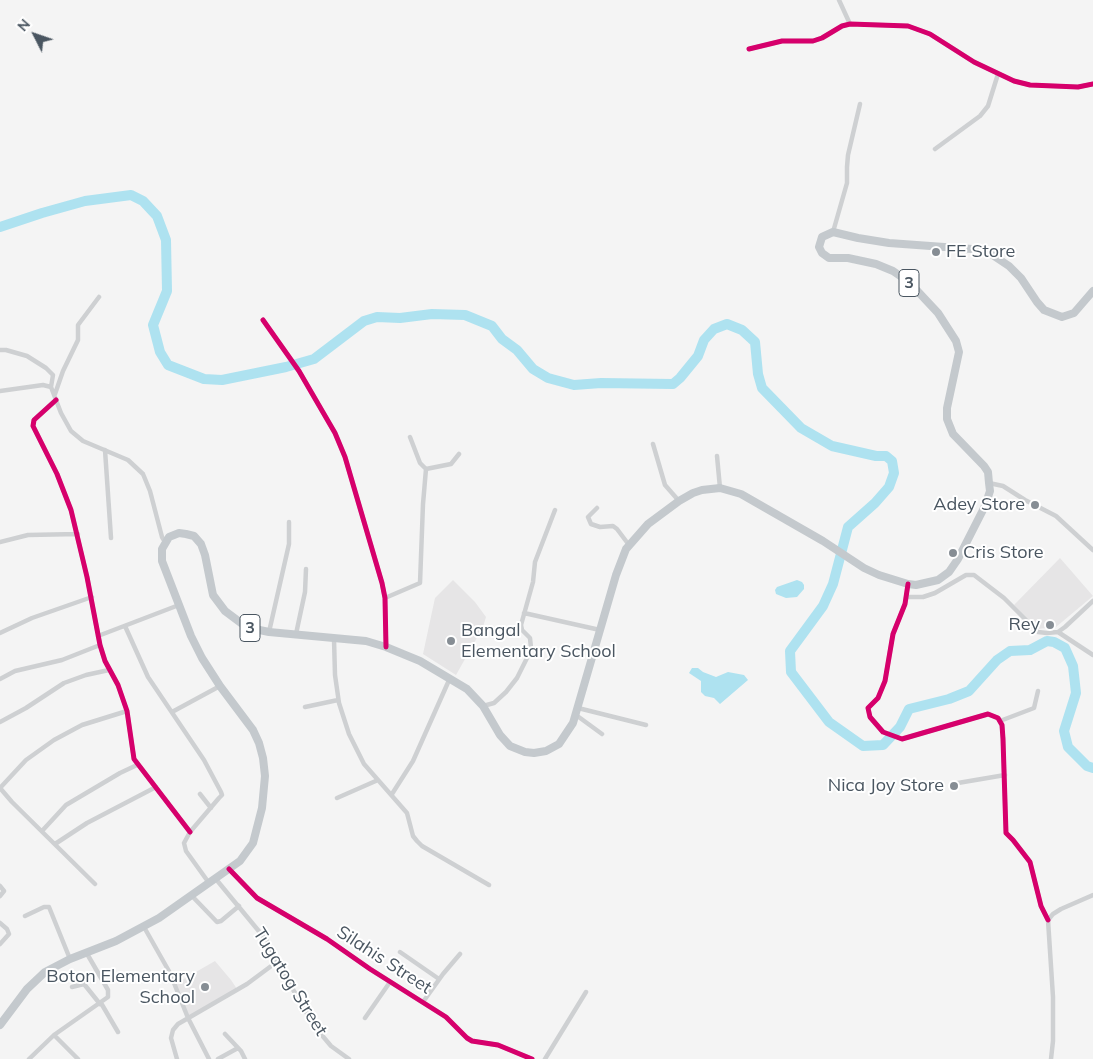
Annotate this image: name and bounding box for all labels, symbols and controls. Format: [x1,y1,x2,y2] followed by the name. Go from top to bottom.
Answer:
[10,10,60,60] north arrow
[13,15,34,35] text: N
[946,241,1015,263] place label: FE Store
[930,246,942,258] marker: FE Store
[899,270,919,296] road number: 3
[933,494,1025,516] place label: Adey Store
[1029,499,1041,511] marker: Adey Store
[963,542,1044,564] place label: Cris Store
[947,547,959,559] marker: Cris Store
[240,614,260,641] road number: 3
[1009,614,1040,636] place label: Rey
[1044,619,1056,631] marker: Rey
[461,620,616,662] place label: Bangal Elementary School
[445,635,457,647] marker: Bangal Elementary School
[828,775,944,797] place label: Nica Joy Store
[948,780,960,792] marker: Nica Joy Store
[332,921,436,999] street label: Silahis Street
[248,924,332,1040] street label: Tugatog Street
[46,966,195,1009] place label: Boton Elementary School
[199,981,211,993] marker: Boton Elementary School

